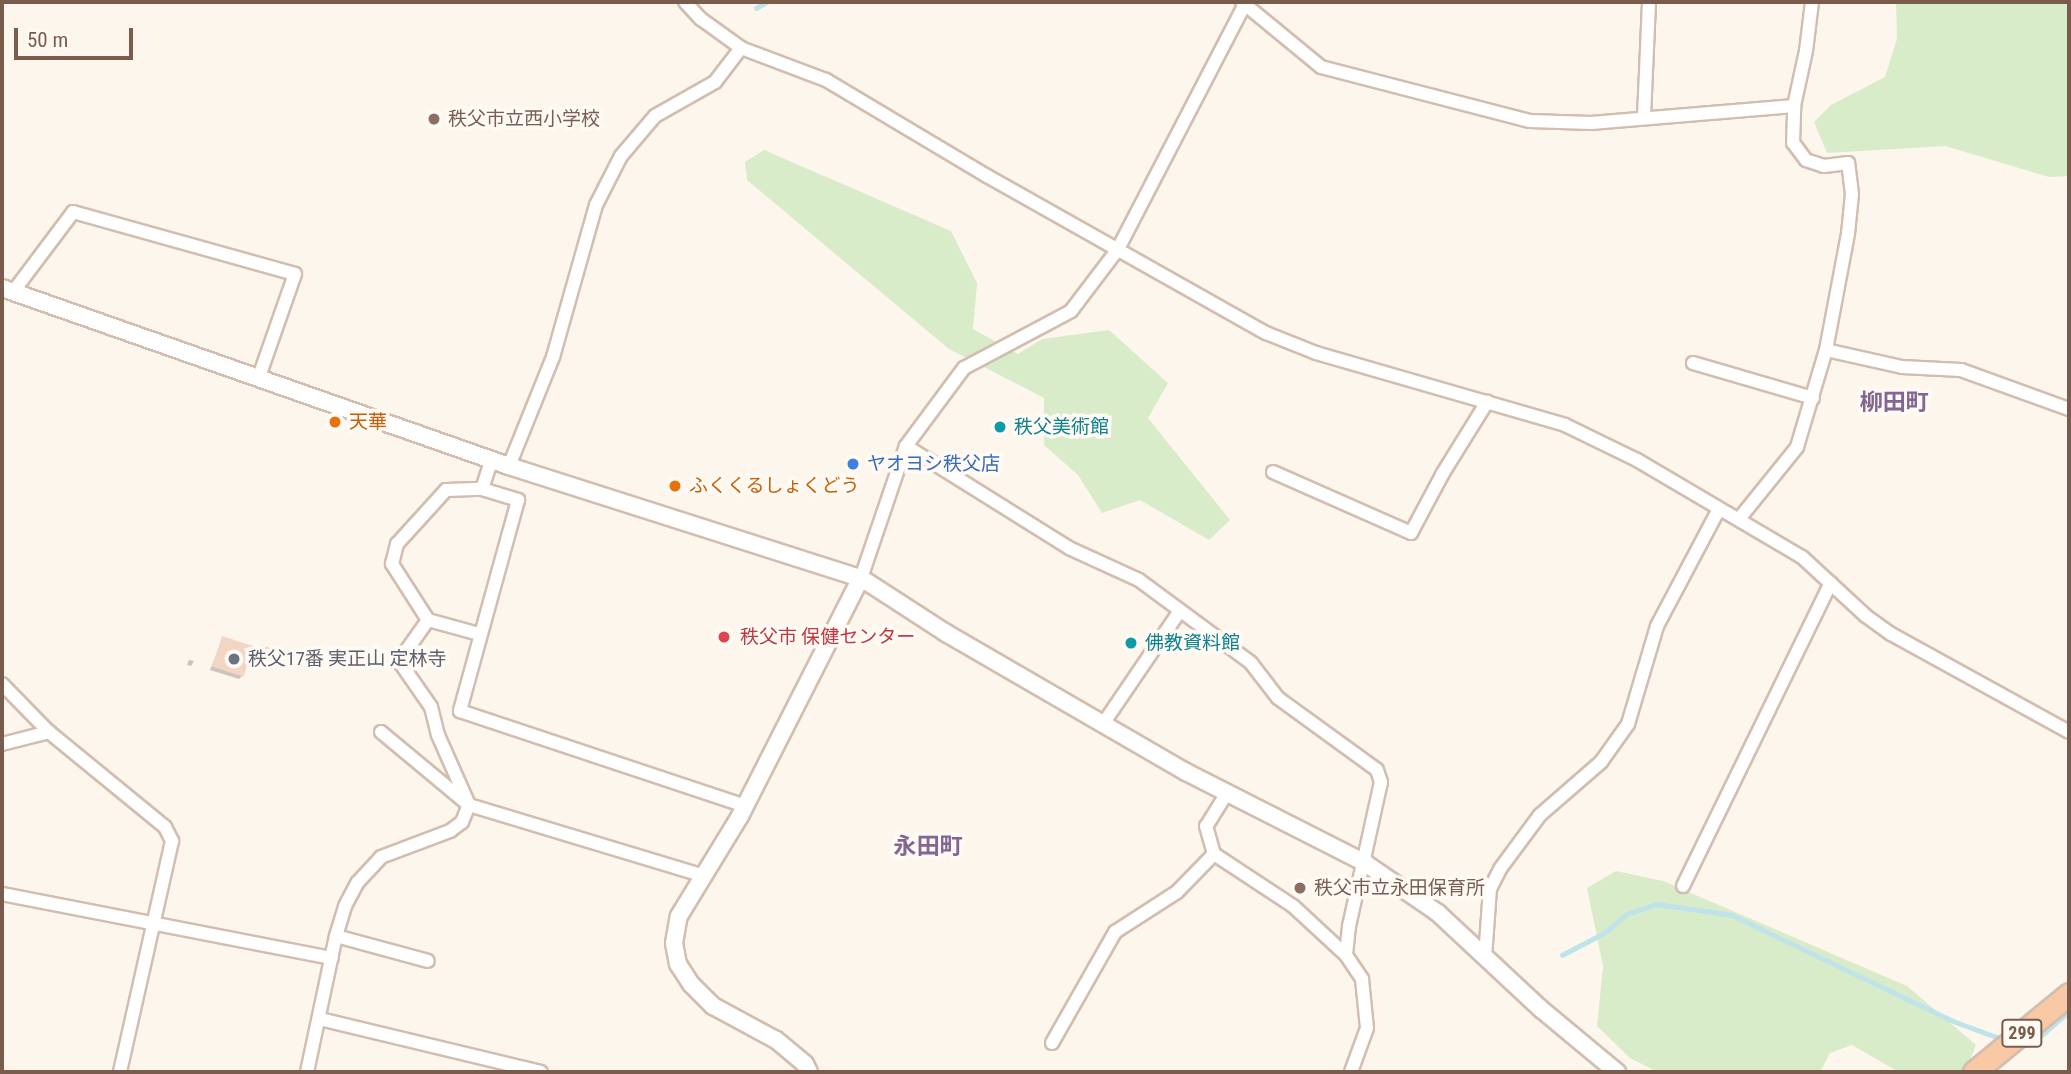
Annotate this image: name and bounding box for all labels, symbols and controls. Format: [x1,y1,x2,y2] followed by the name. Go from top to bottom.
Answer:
[18,14,136,58] scale bar
[27,28,68,52] text: 50 m
[448,108,600,130] place label: 秩父市立西小学校
[426,111,442,127] marker: 秩父市立西小学校
[1860,389,1928,417] district label: 柳田町
[349,411,387,433] place label: 天華
[327,414,343,430] marker: 天華
[1014,416,1109,438] place label: 秩父美術館
[992,419,1008,435] marker: 秩父美術館
[867,453,1000,475] place label: ヤオヨシ秩父店
[845,456,861,472] marker: ヤオヨシ秩父店
[689,475,860,497] place label: ふくくるしょくどう
[667,478,683,494] marker: ふくくるしょくどう
[740,626,915,648] place label: 秩父市 保健センター
[714,627,734,647] marker: 秩父市 保健センター
[1145,632,1240,654] place label: 佛教資料館
[1123,635,1139,651] marker: 佛教資料館
[248,648,446,670] place label: 秩父17番 実正山 定林寺
[226,651,242,667] marker: 秩父17番 実正山 定林寺
[894,833,962,861] district label: 永田町
[1314,877,1485,899] place label: 秩父市立永田保育所
[1292,880,1308,896] marker: 秩父市立永田保育所
[2001,1018,2043,1048] road number: 299

